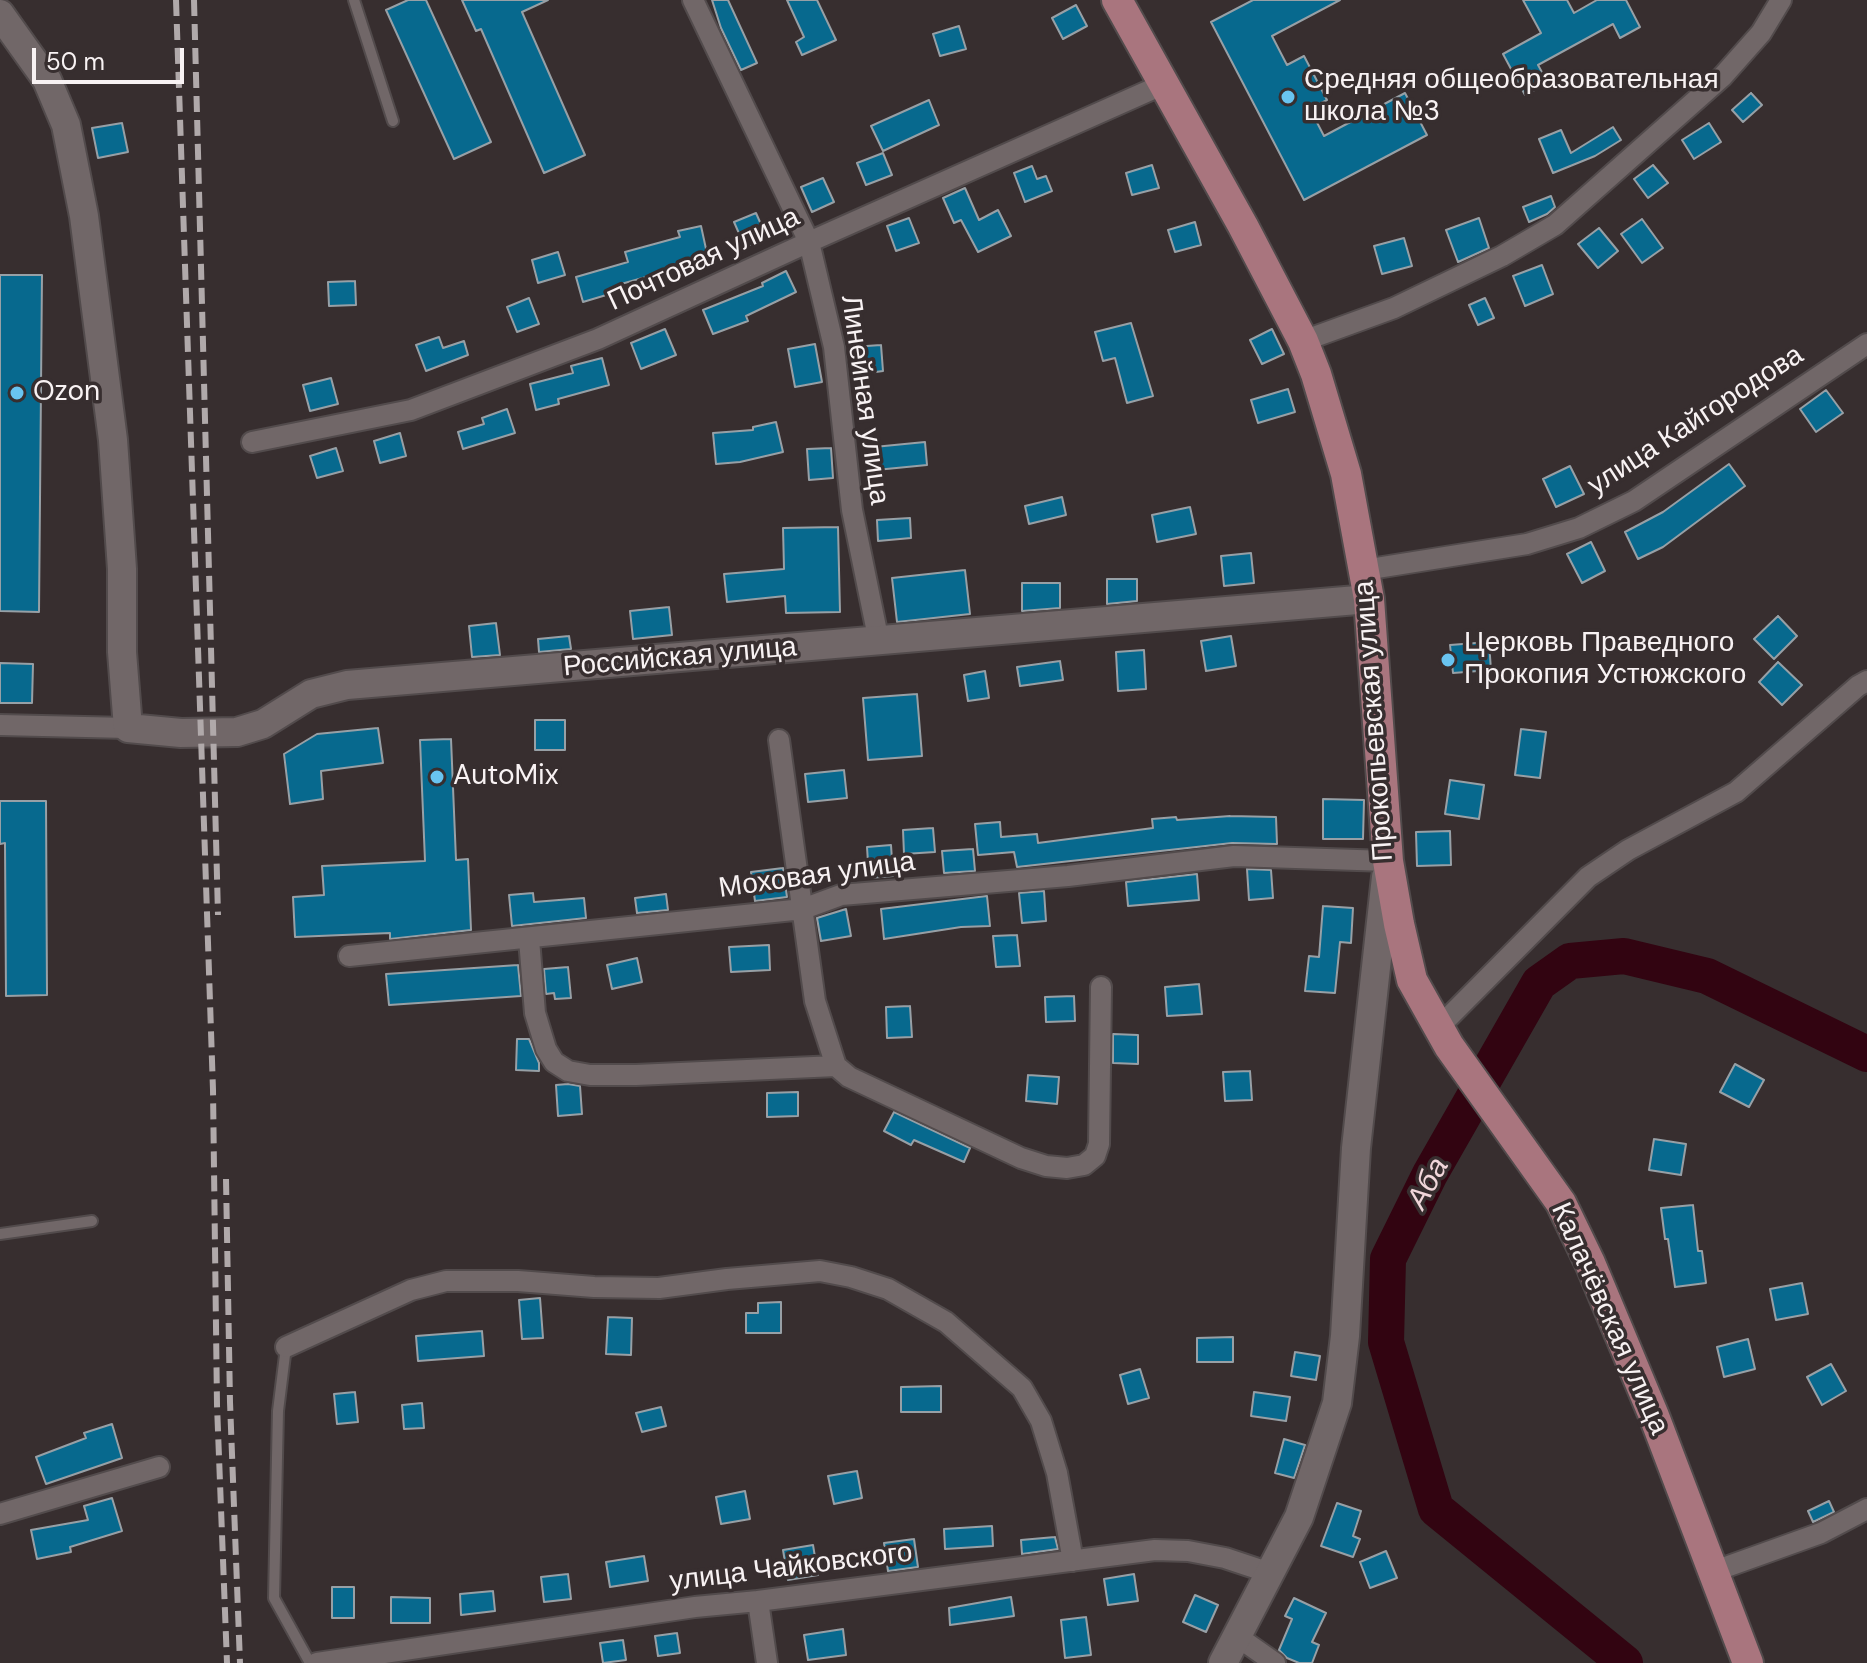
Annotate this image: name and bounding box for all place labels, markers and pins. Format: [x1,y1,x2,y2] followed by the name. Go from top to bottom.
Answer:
[1304,64,1719,130] place label: Средняя общеобразовательная школа №3
[1279,88,1297,106] marker: Средняя общеобразовательная школа №3
[33,376,100,410] place label: Ozon
[8,384,26,402] marker: Ozon
[1464,627,1746,693] place label: Церковь Праведного Прокопия Устюжского
[1439,651,1457,669] marker: Церковь Праведного Прокопия Устюжского
[453,760,559,794] place label: AutoMix
[428,768,446,786] marker: AutoMix

